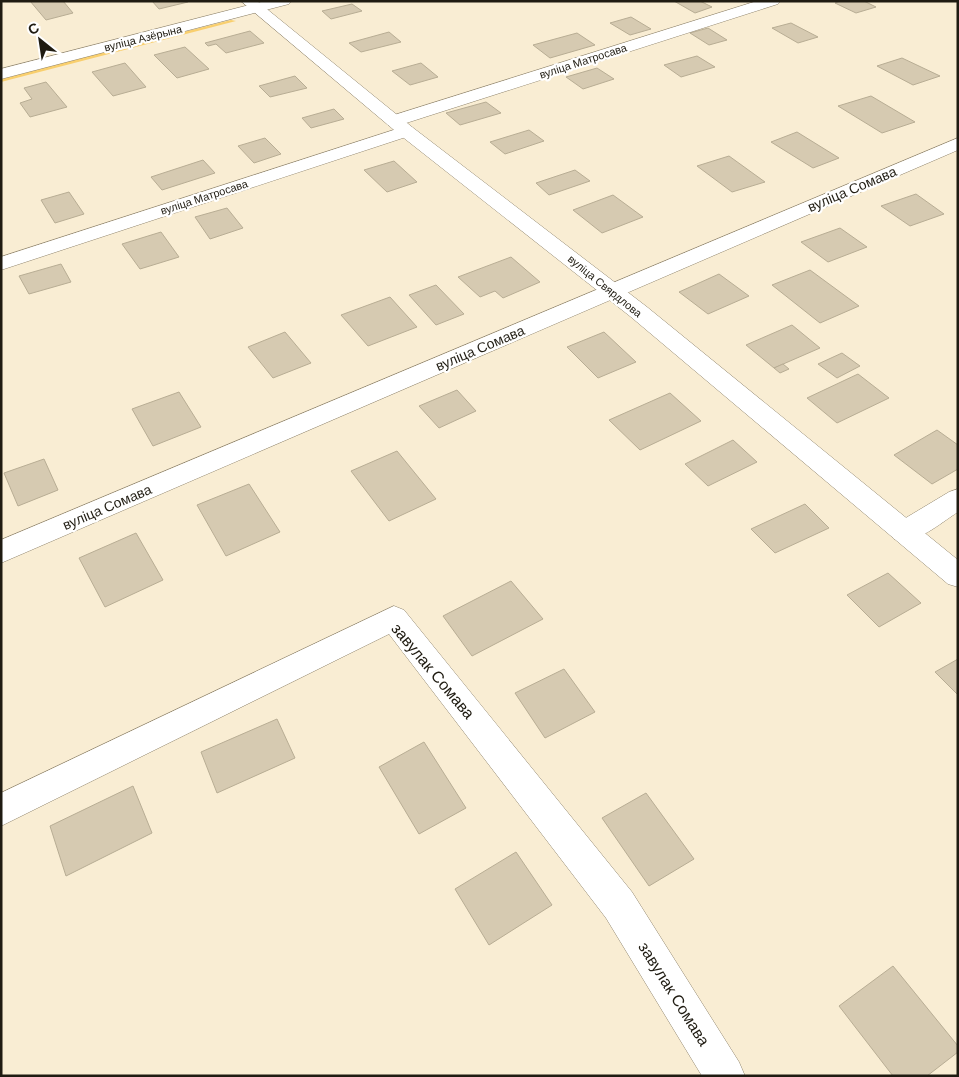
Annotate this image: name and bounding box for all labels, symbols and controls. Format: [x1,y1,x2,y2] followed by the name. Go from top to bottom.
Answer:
[15,15,65,65] north arrow
[25,18,42,39] text: С
[103,21,184,54] street label: вуліца Азёрына
[538,40,629,82] street label: вуліца Матросава
[805,162,899,216] street label: вуліца Сомава
[159,176,250,218] street label: вуліца Матросава
[565,252,646,321] street label: вуліца Свярдлова
[433,321,527,375] street label: вуліца Сомава
[60,480,154,534] street label: вуліца Сомава
[387,619,479,723] street label: завулак Сомава
[634,938,715,1050] street label: завулак Сомава

